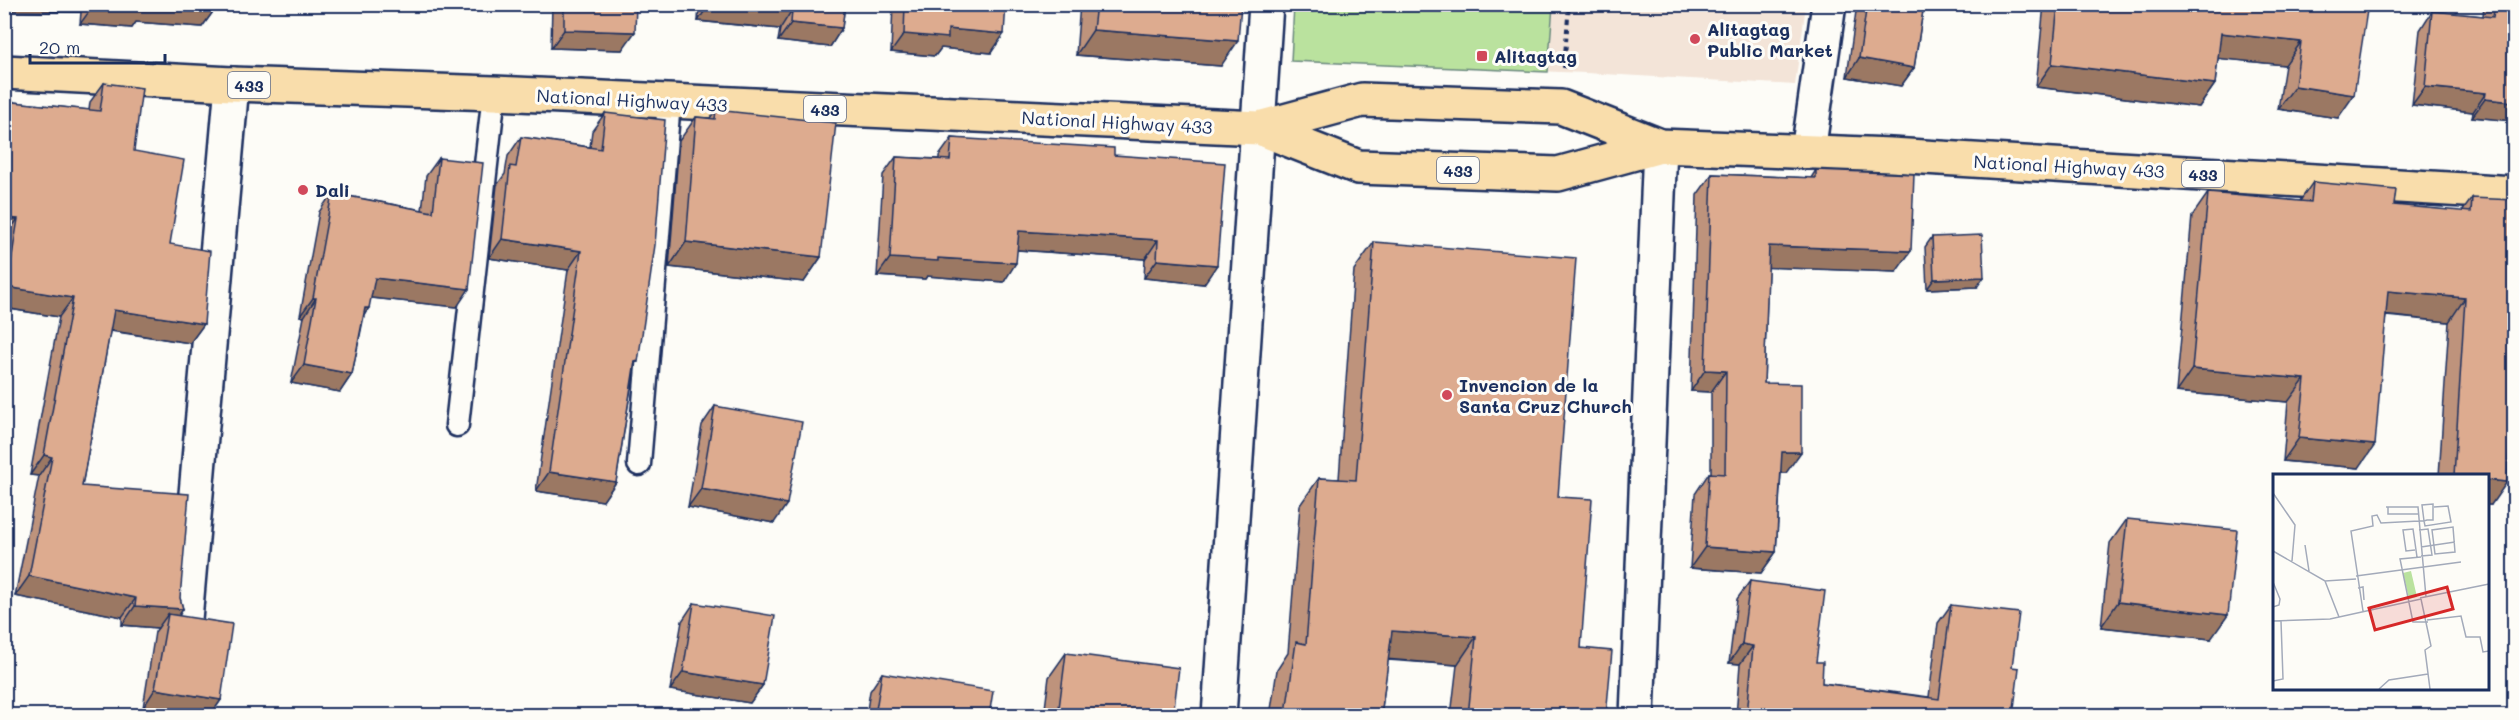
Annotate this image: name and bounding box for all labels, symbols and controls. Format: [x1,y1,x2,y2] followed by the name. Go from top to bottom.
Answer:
[1707,17,1833,62] place label: Alitagtag Public Market
[30,27,165,65] scale bar
[1688,32,1702,46] marker: Alitagtag Public Market
[39,35,80,59] text: 20 m
[1494,44,1577,68] place label: Alitagtag
[1475,49,1489,63] marker: Alitagtag
[228,72,270,98] road number: 433
[536,83,728,117] street label: National Highway 433
[804,96,846,122] road number: 433
[1021,105,1213,139] street label: National Highway 433
[1973,149,2165,183] street label: National Highway 433
[1437,157,1479,183] road number: 433
[2182,161,2224,187] road number: 433
[315,178,350,202] place label: Dali
[296,183,310,197] marker: Dali
[1459,373,1632,418] place label: Invencion de la Santa Cruz Church
[1440,388,1454,402] marker: Invencion de la Santa Cruz Church
[2273,474,2489,690] inset map

